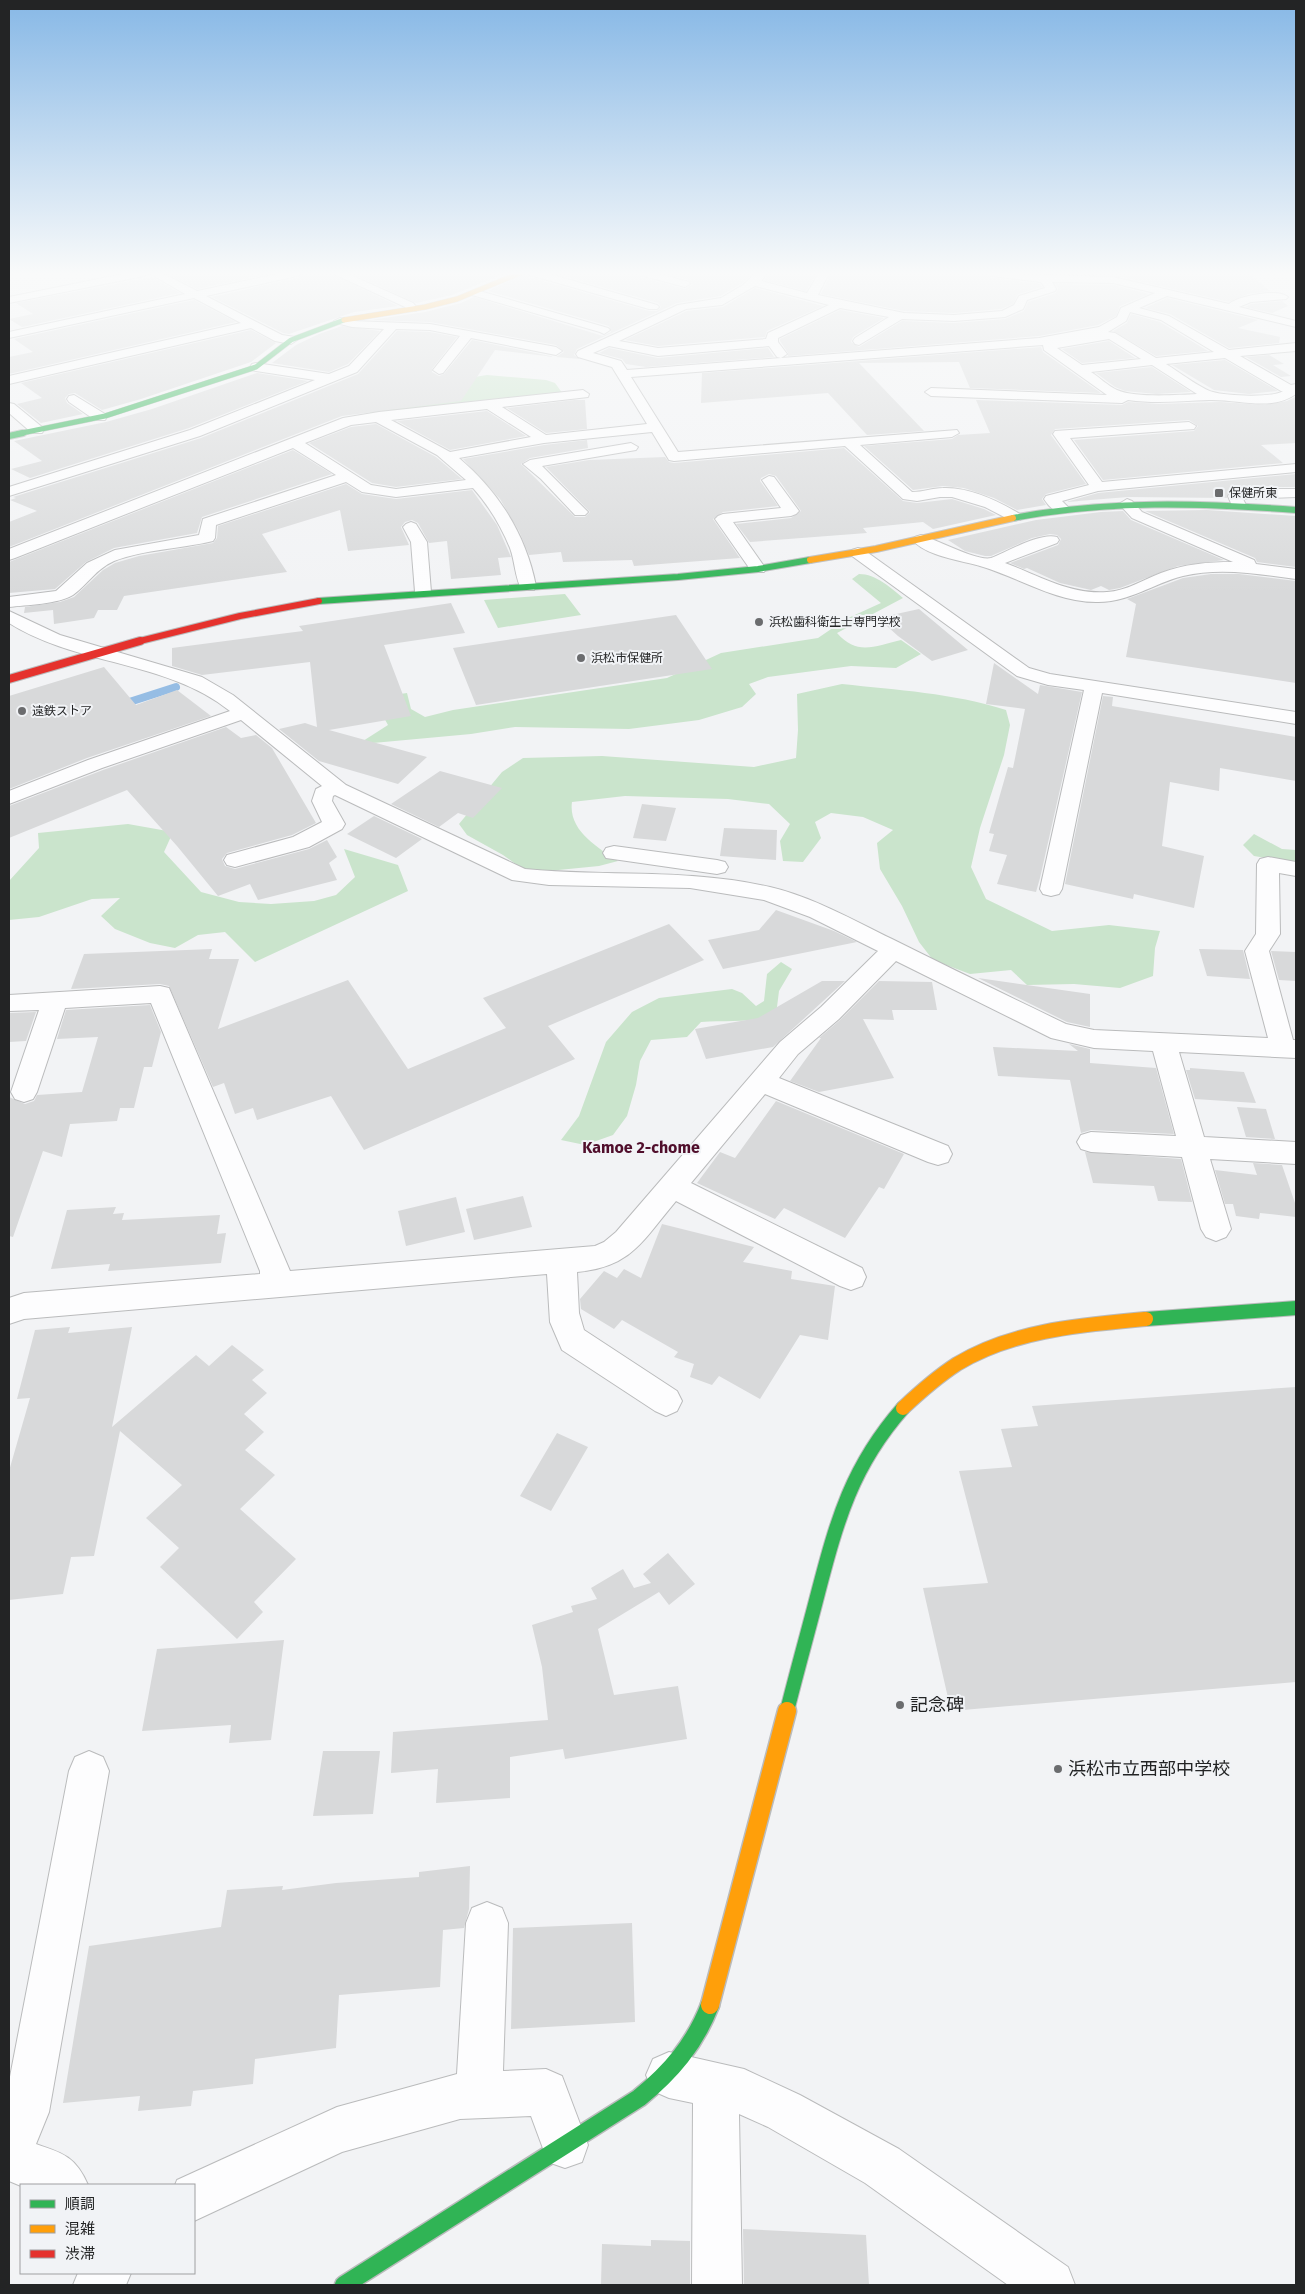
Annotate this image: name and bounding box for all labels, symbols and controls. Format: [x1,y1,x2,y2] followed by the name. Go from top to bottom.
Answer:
[1229,486,1277,500] place label: 保健所東
[1213,487,1225,499] marker: 保健所東
[769,615,901,629] place label: 浜松歯科衛生士専門学校
[753,616,765,628] marker: 浜松歯科衛生士専門学校
[591,651,663,665] place label: 浜松市保健所
[575,652,587,664] marker: 浜松市保健所
[32,704,92,718] place label: 遠鉄ストア
[16,705,28,717] marker: 遠鉄ストア
[582,1138,700,1157] district label: Kamoe 2-chome
[910,1694,964,1716] place label: 記念碑
[894,1699,906,1711] marker: 記念碑
[1068,1758,1230,1780] place label: 浜松市立西部中学校
[1052,1763,1064,1775] marker: 浜松市立西部中学校
[20,2184,195,2274] legend
[65,2195,95,2213] text: 順調
[65,2220,95,2238] text: 混雑
[65,2245,95,2263] text: 渋滞

